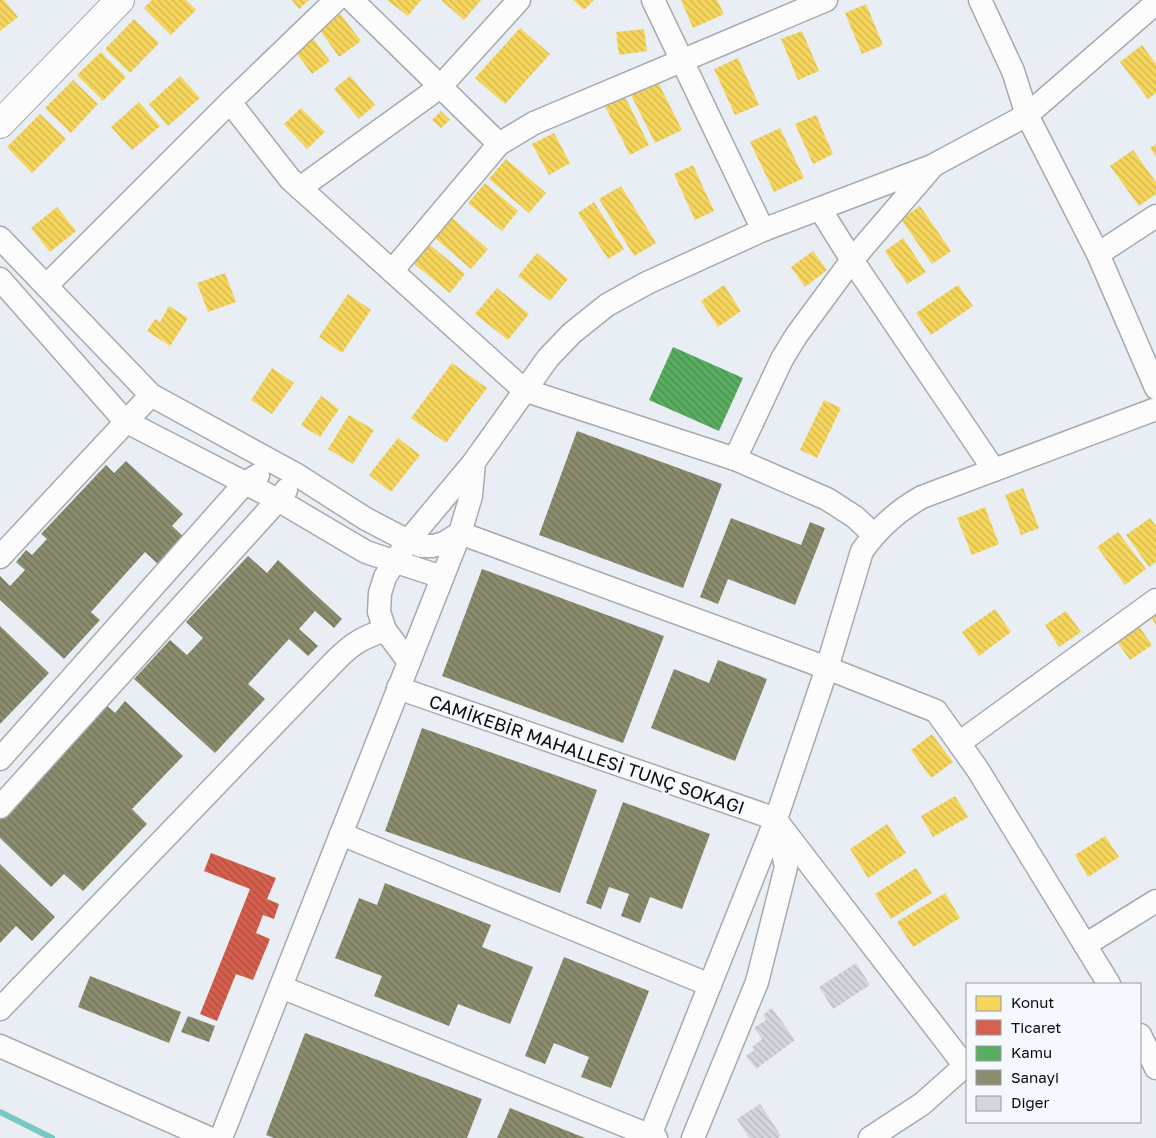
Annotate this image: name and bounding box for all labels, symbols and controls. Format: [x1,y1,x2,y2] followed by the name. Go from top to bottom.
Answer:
[426,690,748,818] street label: CAMİKEBİR MAHALLESİ TUNÇ SOKAĞI
[966,983,1141,1123] legend
[1011,993,1054,1011] text: Konut
[1011,1018,1061,1036] text: Ticaret
[1011,1043,1052,1061] text: Kamu
[1011,1068,1059,1086] text: Sanayi
[1011,1093,1049,1111] text: Diğer

